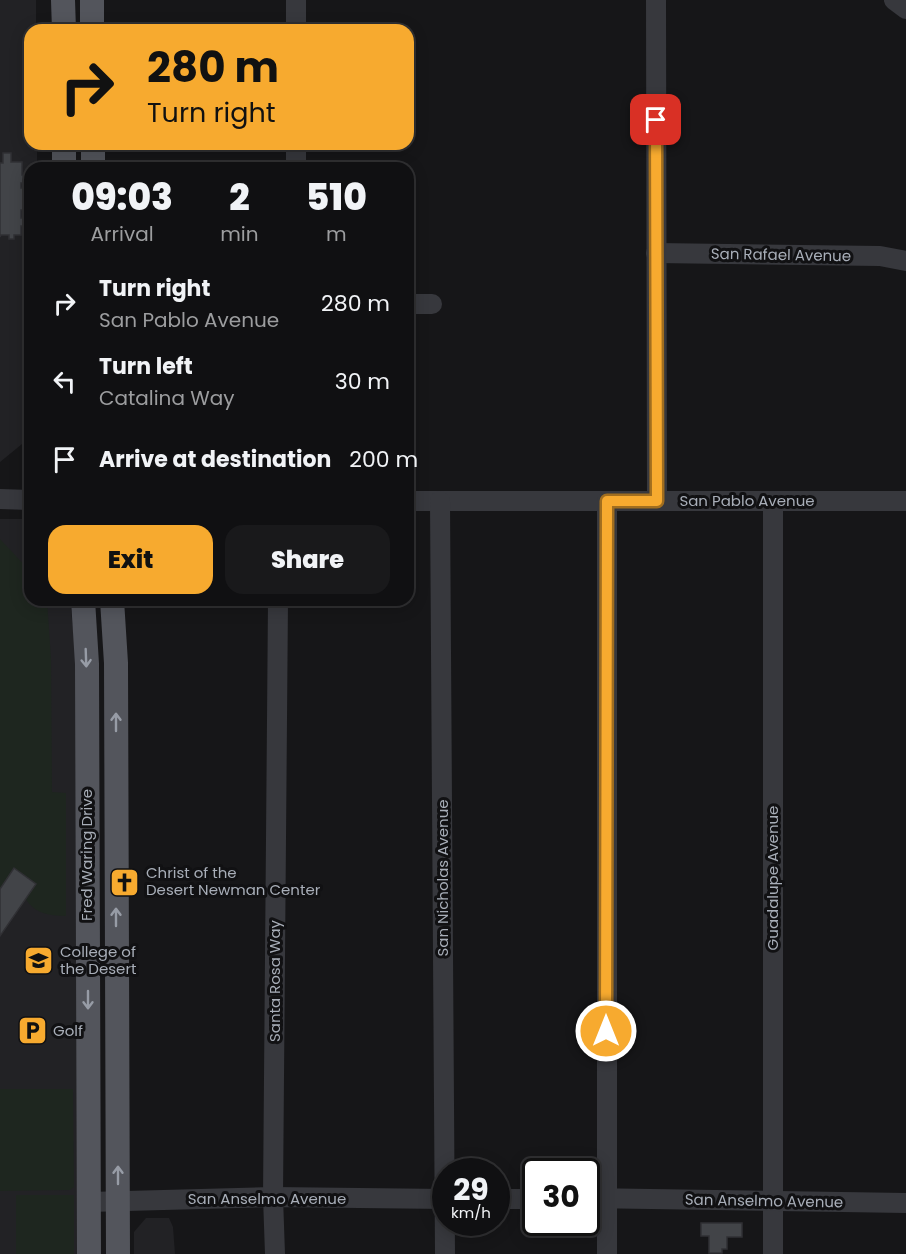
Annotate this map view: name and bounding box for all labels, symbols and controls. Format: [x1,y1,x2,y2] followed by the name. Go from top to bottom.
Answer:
[147,38,279,97] text: 280 m
[48,48,126,126] icon: right
[147,94,276,131] text: Turn right
[630,94,681,145] pin
[639,103,672,136] icon: arrive
[71,172,173,223] text: 09:03
[229,172,250,223] text: 2
[306,172,367,223] text: 510
[91,220,154,248] text: Arrival
[220,220,259,248] text: min
[326,220,347,248] text: m
[711,243,851,266] street label: San Rafael Avenue
[99,273,210,304] text: Turn right
[48,287,81,320] icon: right
[321,288,390,319] text: 280 m
[99,306,279,334] text: San Pablo Avenue
[99,351,193,382] text: Turn left
[48,365,81,398] icon: left
[335,366,390,397] text: 30 m
[99,384,235,412] text: Catalina Way
[48,443,81,476] icon: arrive
[99,444,331,475] text: Arrive at destination
[349,444,418,475] text: 200 m
[679,490,815,511] street label: San Pablo Avenue
[48,525,213,594] button: Exit
[225,525,390,594] button: Share
[81,648,92,668] one-way arrow
[110,712,122,732] one-way arrow
[76,789,97,921] street label: Fred Waring Drive
[432,799,453,957] street label: San Nicholas Avenue
[762,806,783,950] street label: Guadalupe Avenue
[146,862,321,900] place label: Christ of the Desert Newman Center
[109,866,141,898] church icon: Christ of the Desert Newman Center
[110,907,122,927] one-way arrow
[264,919,285,1042] street label: Santa Rosa Way
[60,941,136,979] place label: College of the Desert
[23,945,55,977] school or university icon: College of the Desert
[82,990,94,1010] one-way arrow
[574,999,638,1063] position arrow
[16,1015,48,1047] parking icon: Golf
[53,1020,83,1041] place label: Golf
[522,1158,600,1236] speed limit sign: 30
[112,1165,124,1185] one-way arrow
[453,1168,489,1211] text: 29
[188,1188,346,1209] street label: San Anselmo Avenue
[685,1189,843,1212] street label: San Anselmo Avenue
[451,1202,491,1223] text: km/h

